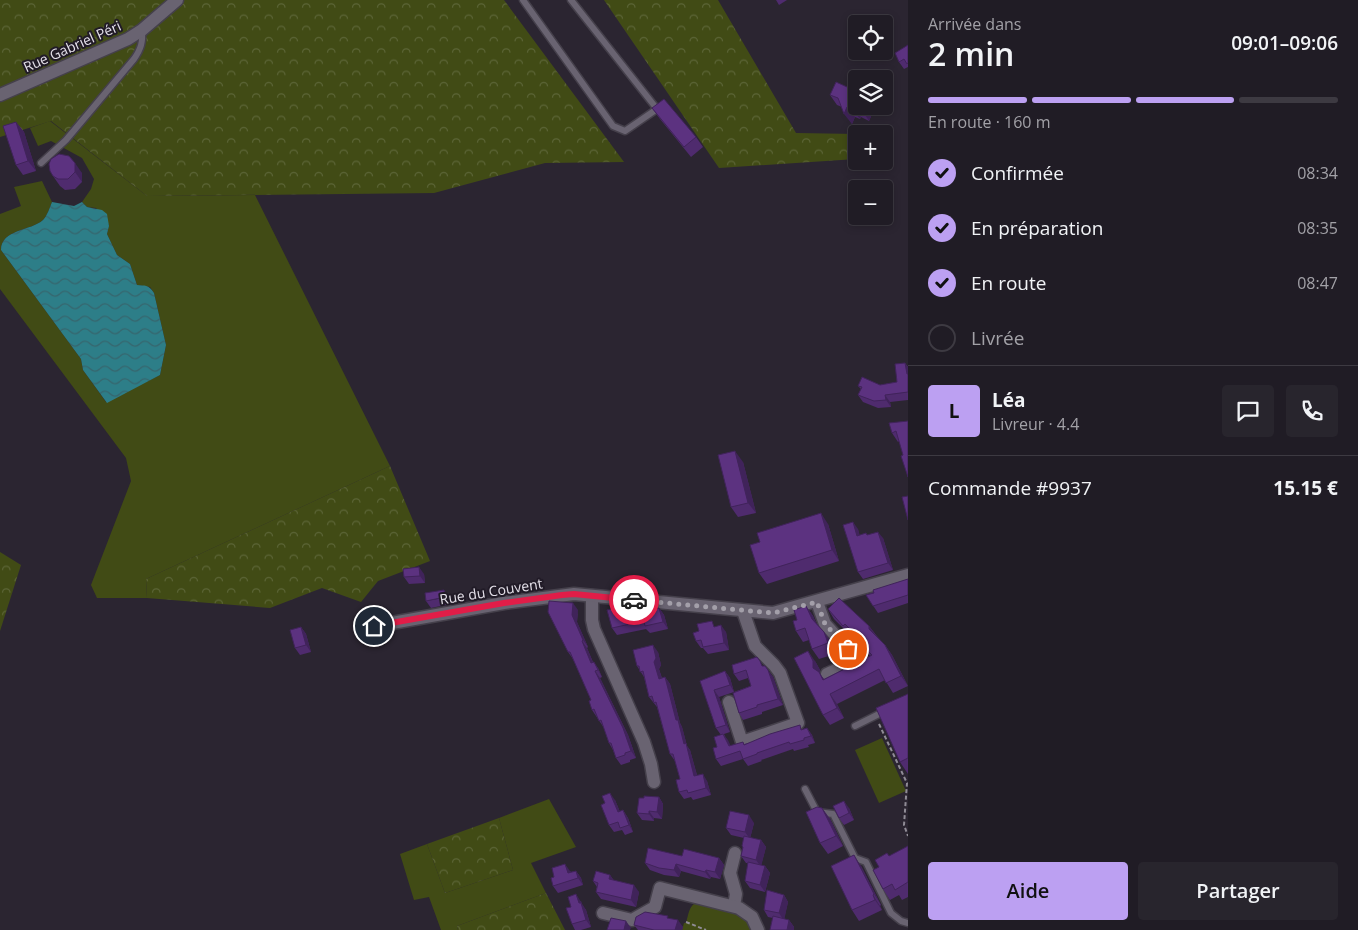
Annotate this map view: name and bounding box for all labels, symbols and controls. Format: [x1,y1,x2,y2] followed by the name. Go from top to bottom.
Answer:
[928,13,1021,35] text: Arrivée dans
[848,15,893,225] map controls
[848,15,893,60] button: locate
[20,16,124,76] street label: Rue Gabriel Péri
[1231,30,1338,56] text: 09:01–09:06
[928,32,1014,75] text: 2 min
[848,70,893,115] button: layers
[928,111,1050,133] text: En route · 160 m
[848,125,893,170] button: +
[928,159,956,187] icon: check
[971,160,1064,186] text: Confirmée
[1297,162,1338,184] text: 08:34
[848,180,893,225] button: −
[928,214,956,242] icon: check
[971,215,1103,241] text: En préparation
[1297,217,1338,239] text: 08:35
[928,269,956,297] icon: check
[971,270,1046,296] text: En route
[1297,272,1338,294] text: 08:47
[971,325,1024,351] text: Livrée
[1222,385,1274,437] button: chat
[1286,385,1338,437] button: phone
[992,387,1025,413] text: Léa
[949,398,959,424] text: L
[992,413,1079,435] text: Livreur · 4.4
[928,475,1092,501] text: Commande #9937
[1273,475,1338,501] text: 15.15 €
[438,573,544,609] street label: Rue du Couvent
[609,575,659,625] courier
[620,586,648,614] icon: car
[353,605,395,647] pin
[360,612,388,640] icon: home
[827,628,869,670] pin
[834,635,862,663] icon: bag
[928,862,1128,920] button: Aide
[1138,862,1338,920] button: Partager

